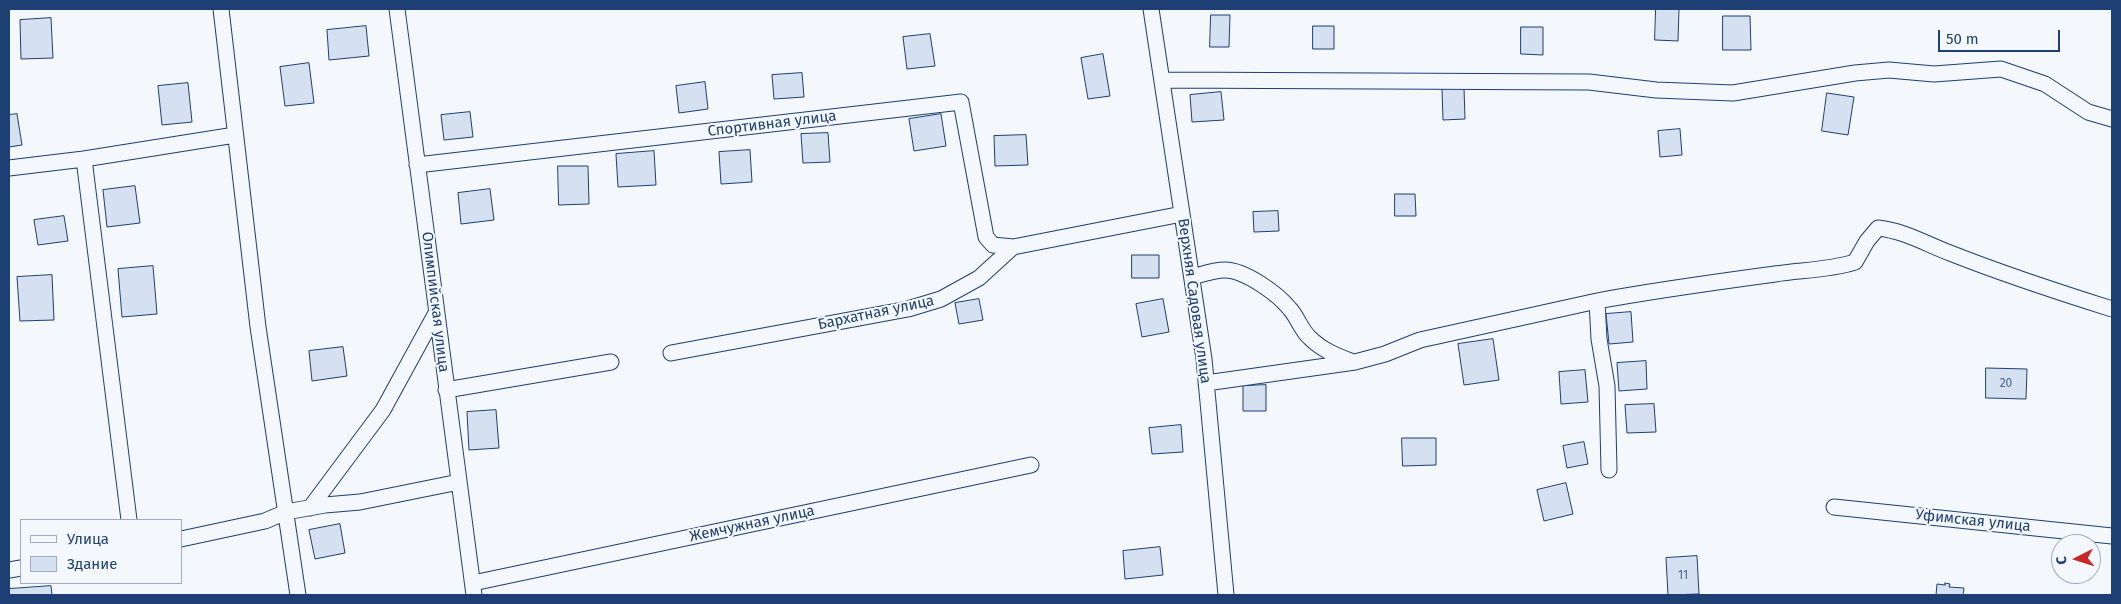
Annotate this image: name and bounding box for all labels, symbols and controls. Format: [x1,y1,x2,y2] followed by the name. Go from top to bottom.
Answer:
[1941,20,2064,52] scale bar
[1946,30,1979,48] text: 50 m
[707,107,837,141] street label: Спортивная улица
[1173,217,1215,385] street label: Верхняя Садовая улица
[417,231,453,373] street label: Олимпийская улица
[816,292,936,334] street label: Бархатная улица
[2000,377,2012,391] house number: 20
[688,502,816,546] street label: Жемчужная улица
[1915,506,2031,536] street label: Уфимская улица
[20,519,182,584] legend
[67,530,109,548] text: Улица
[2051,534,2101,584] north arrow
[67,555,117,573] text: Здание
[2053,556,2070,565] text: С
[1678,569,1688,583] house number: 11

